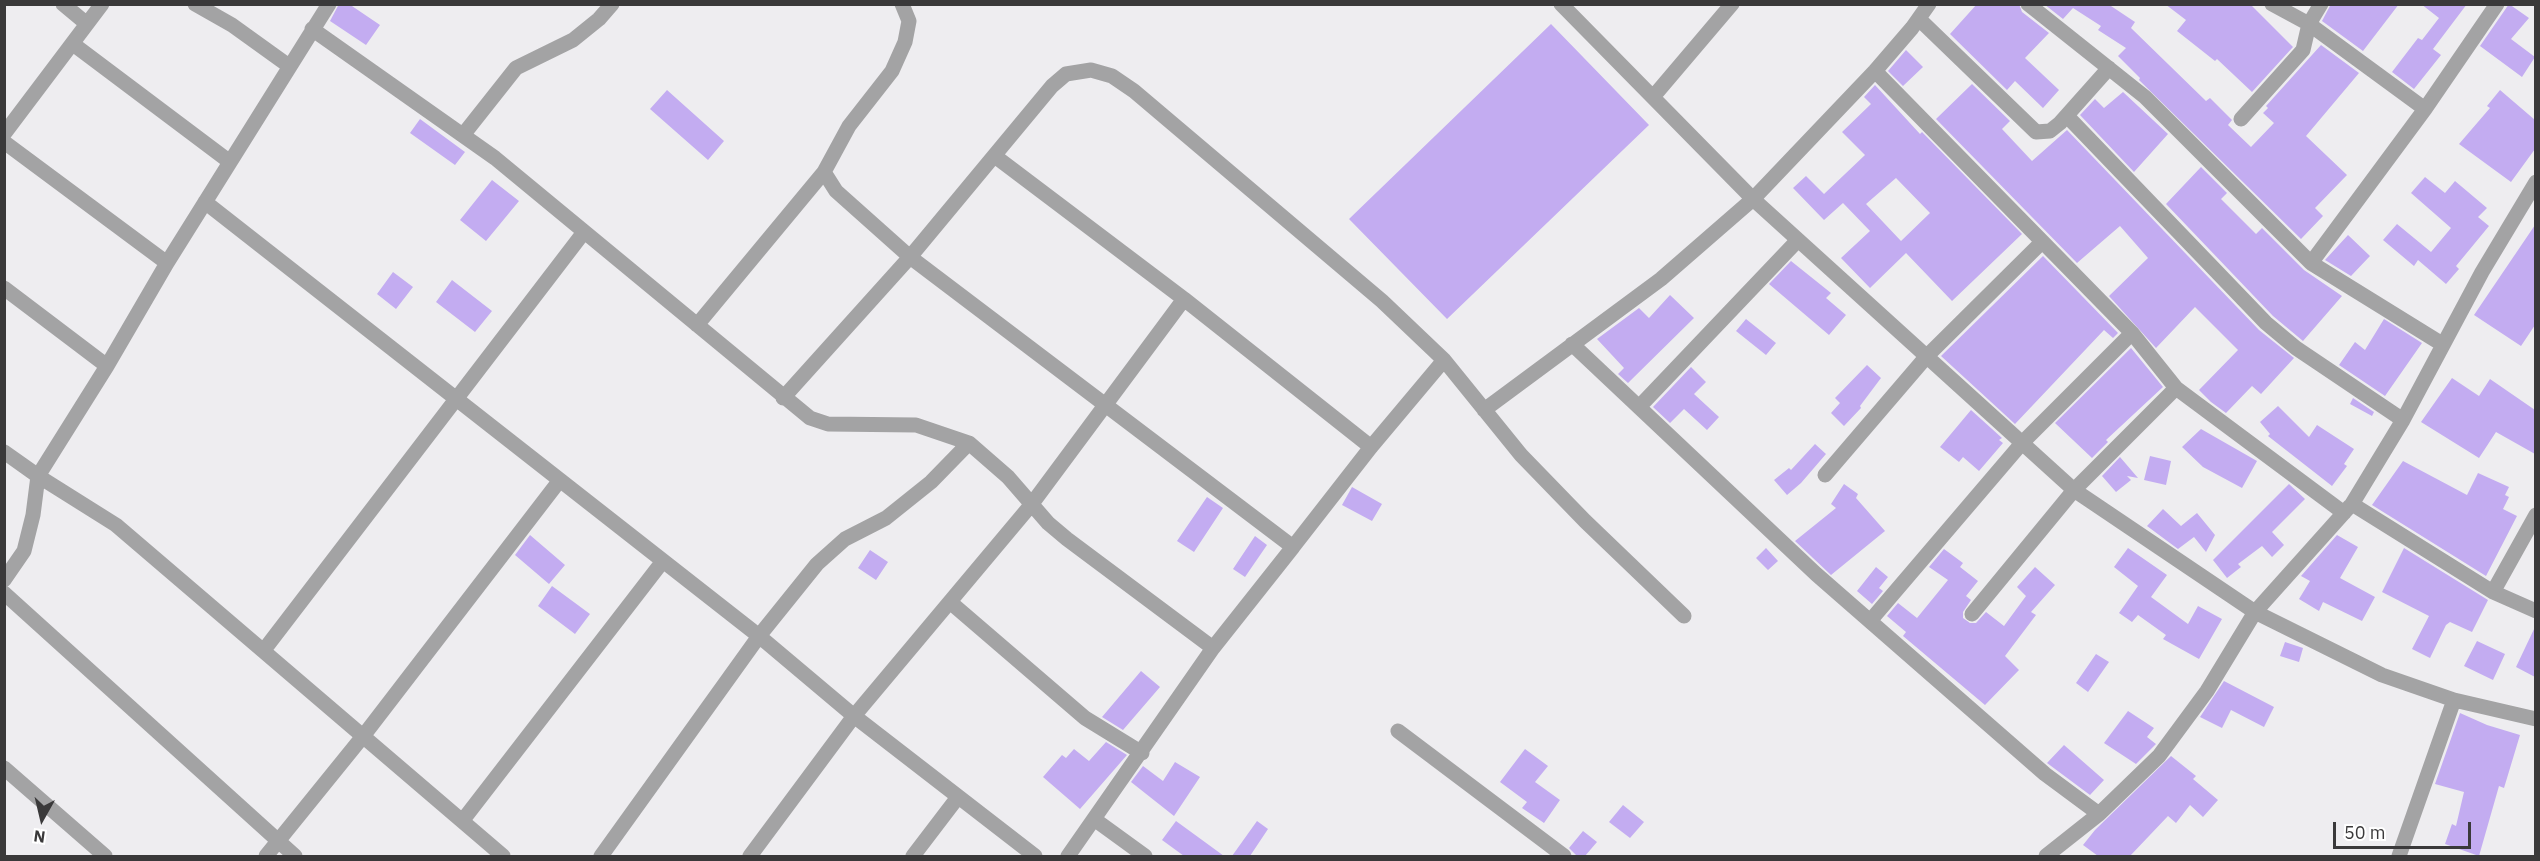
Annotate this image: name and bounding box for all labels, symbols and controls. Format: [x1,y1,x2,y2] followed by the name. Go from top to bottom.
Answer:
[12,789,72,849] north arrow
[2336,810,2474,848] scale bar
[2344,821,2386,844] text: 50 m
[32,826,47,848] text: N

